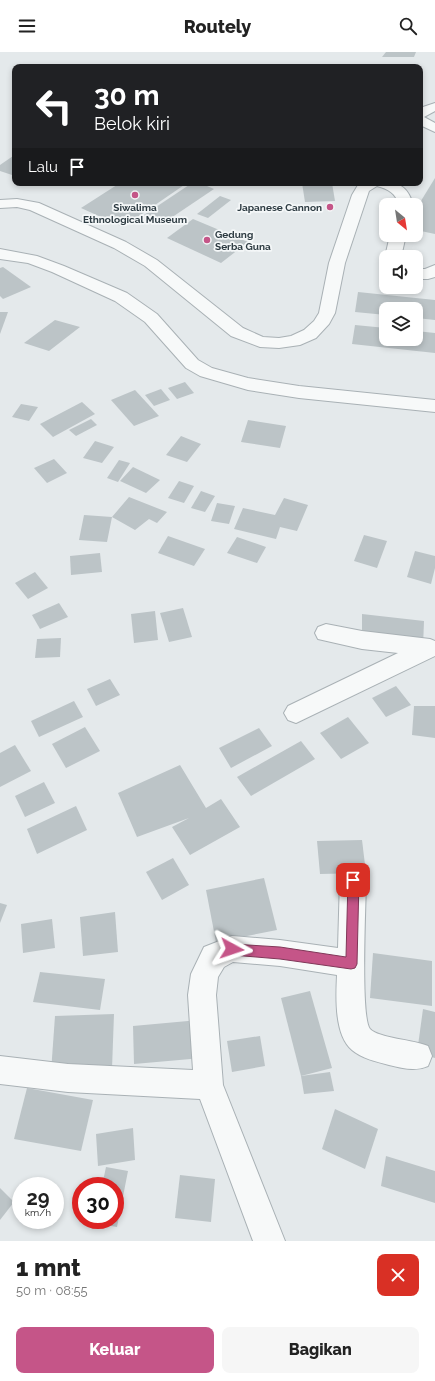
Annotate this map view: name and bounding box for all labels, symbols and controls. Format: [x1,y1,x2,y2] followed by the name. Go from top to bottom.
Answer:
[16,15,38,37] icon: menu
[397,15,419,37] icon: search
[184,16,251,37] text: Routely
[94,79,160,112] text: 30 m
[28,80,80,132] icon: left
[94,113,170,134] text: Belok kiri
[66,156,88,178] icon: arrive
[28,158,58,176] text: Lalu
[130,190,140,200] marker: Siwalima Ethnological Museum
[379,198,423,242] north arrow
[379,198,423,346] map controls
[83,202,187,225] place label: Siwalima Ethnological Museum
[237,202,322,213] place label: Japanese Cannon
[325,202,335,212] marker: Japanese Cannon
[215,229,271,252] place label: Gedung Serba Guna
[202,235,212,245] marker: Gedung Serba Guna
[379,250,423,294] button: sound
[379,302,423,346] button: layers
[336,863,370,897] pin
[342,869,364,891] icon: arrive
[211,928,253,970] position arrow
[72,1177,124,1229] speed limit sign: 30
[26,1186,50,1210] text: 29
[25,1207,51,1218] text: km/h
[16,1253,81,1282] text: 1 mnt
[377,1254,419,1296] button: close
[16,1283,88,1298] text: 50 m · 08:55
[16,1327,214,1373] button: Keluar
[222,1327,419,1373] button: Bagikan

